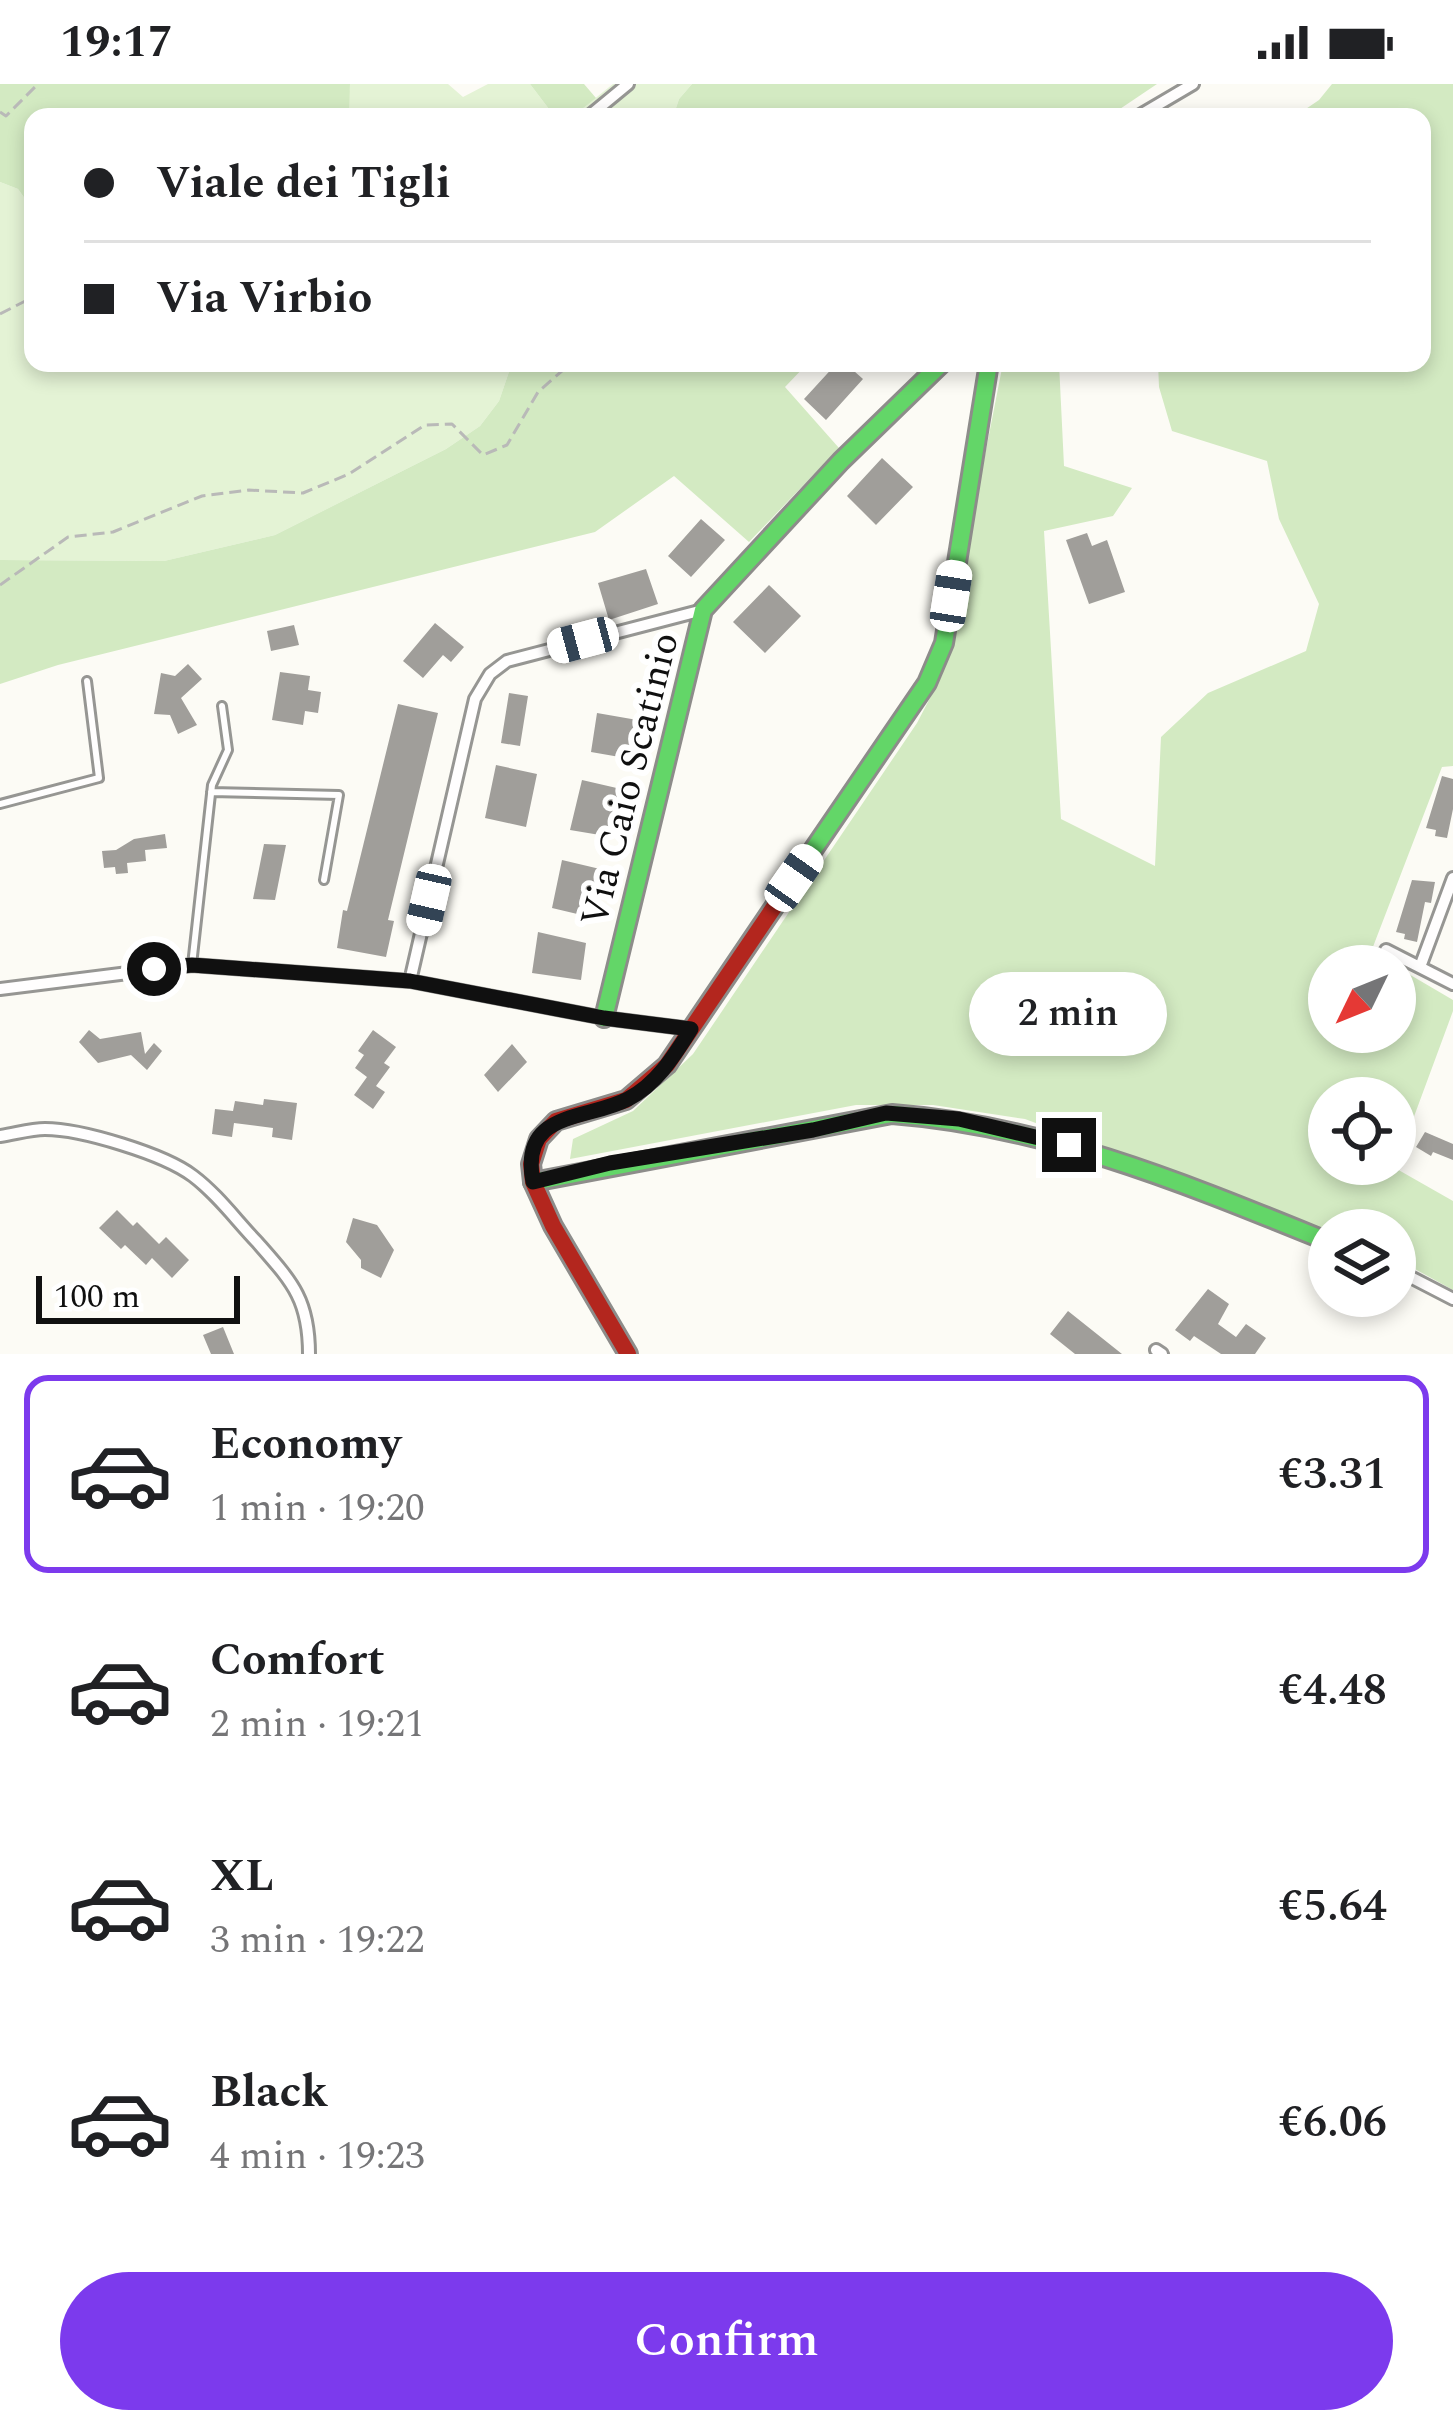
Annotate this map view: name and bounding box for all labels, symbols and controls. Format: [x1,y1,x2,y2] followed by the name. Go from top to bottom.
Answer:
[60,8,173,77] text: 19:17
[156,149,451,218] text: Viale dei Tigli
[156,264,372,333] text: Via Virbio
[928,558,974,634] car
[544,613,622,667] car
[565,626,695,933] street label: Via Caio Scatinio
[759,838,829,918] car
[403,861,455,939] car
[127,942,181,996] route start
[1308,945,1416,1053] north arrow
[1308,945,1416,1317] map controls
[970,971,1168,1055] callout: 2 min
[1017,984,1119,1043] text: 2 min
[1308,1077,1416,1185] button: locate
[1042,1118,1096,1172] route end
[1308,1209,1416,1317] button: layers
[36,1270,240,1323] scale bar
[54,1272,140,1322] text: 100 m
[210,1410,401,1479] text: Economy
[66,1420,174,1528] icon: car
[1279,1440,1387,1509] text: €3.31
[210,1479,425,1538] text: 1 min · 19:20
[210,1626,385,1695] text: Comfort
[66,1636,174,1744] icon: car
[1279,1656,1387,1725] text: €4.48
[210,1695,425,1754] text: 2 min · 19:21
[210,1842,274,1911] text: XL
[66,1852,174,1960] icon: car
[1279,1872,1387,1941] text: €5.64
[210,1911,425,1970] text: 3 min · 19:22
[210,2058,328,2127] text: Black
[66,2068,174,2176] icon: car
[1279,2088,1387,2157] text: €6.06
[210,2127,425,2186] text: 4 min · 19:23
[60,2272,1393,2410] button: Confirm

